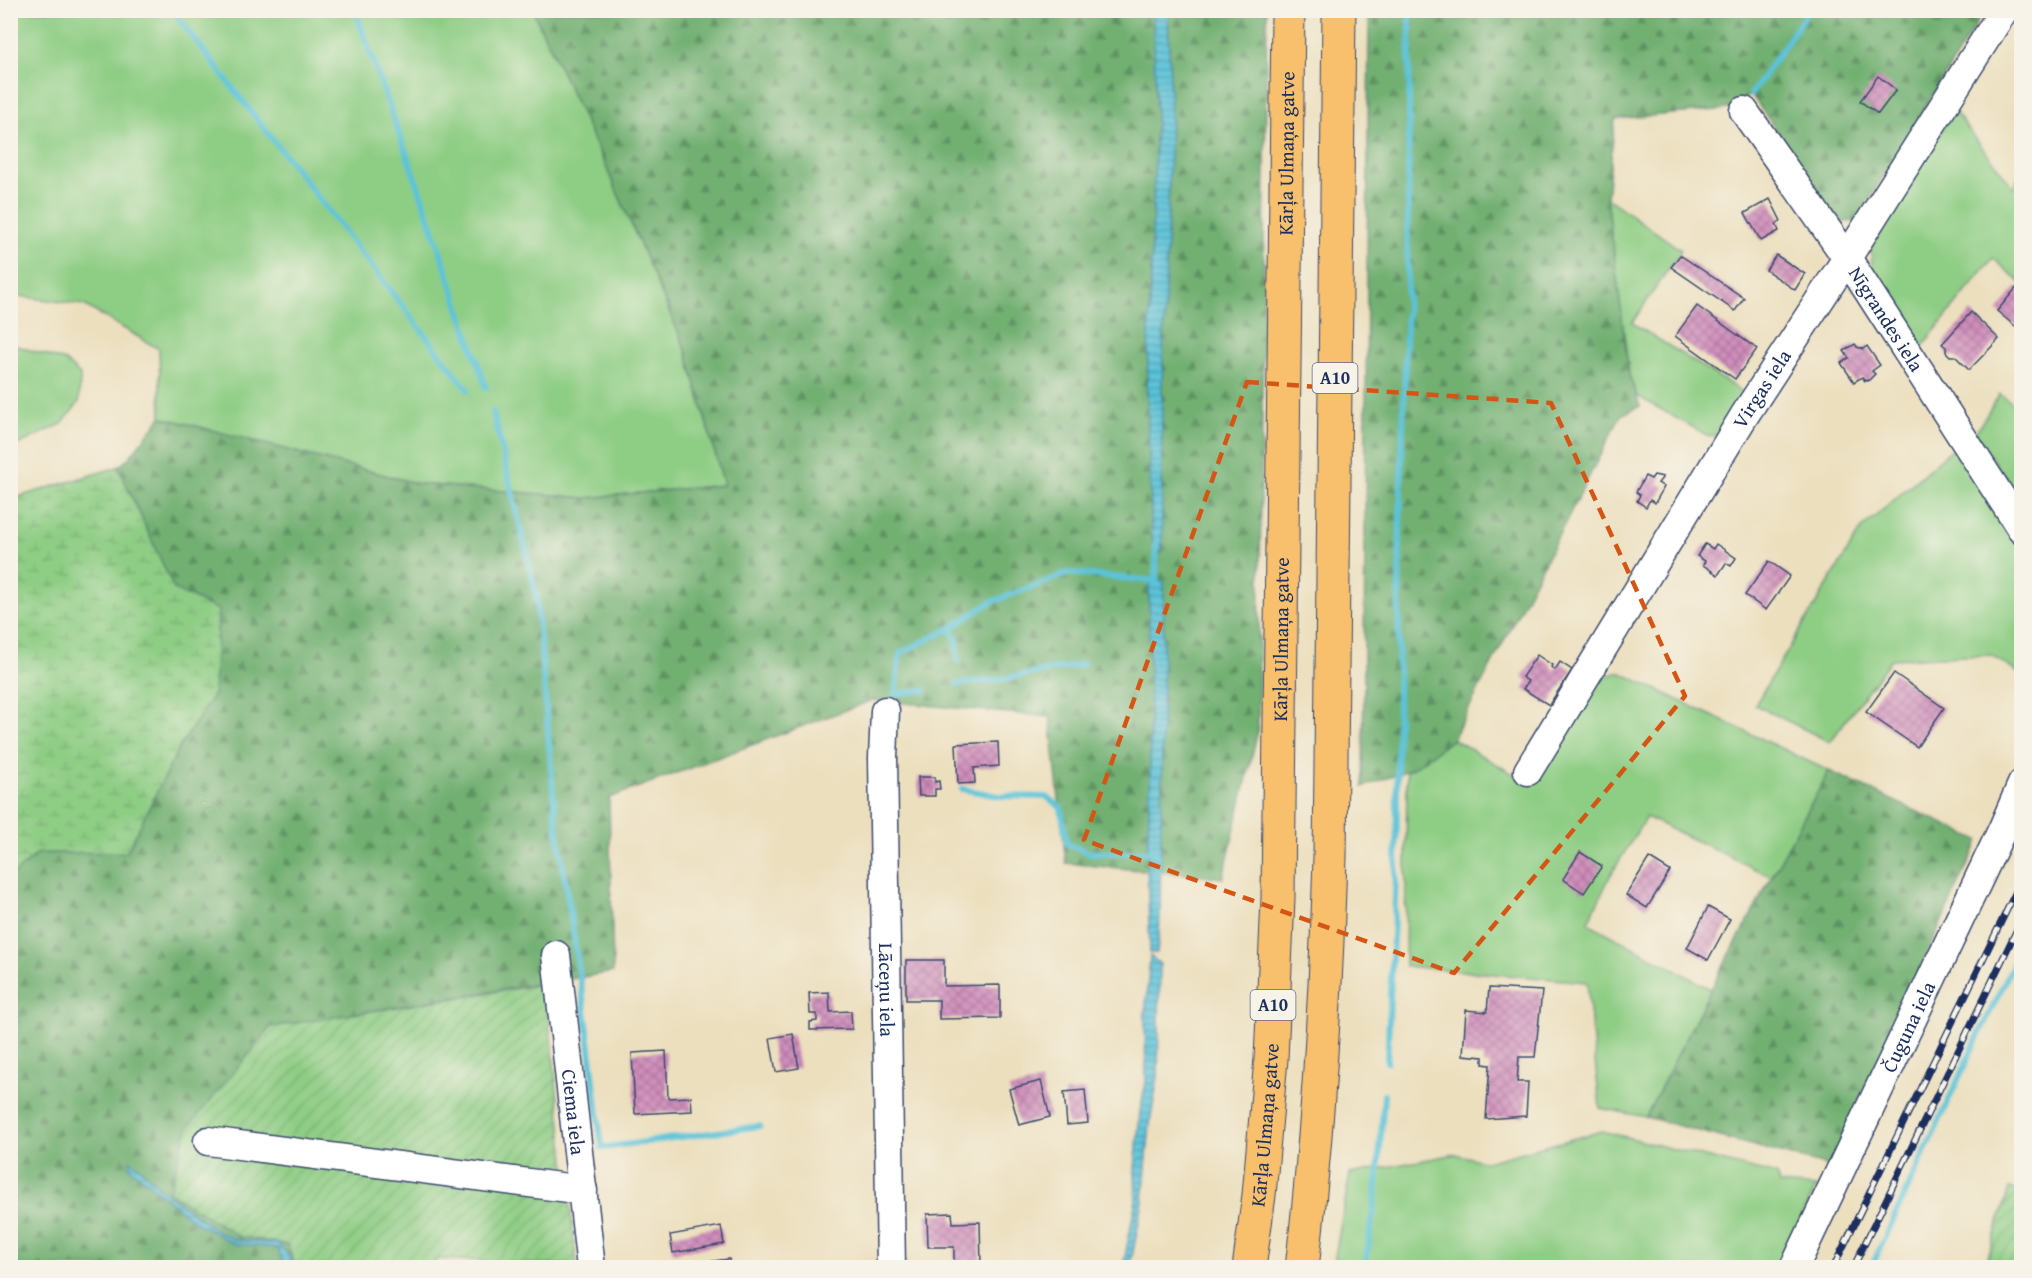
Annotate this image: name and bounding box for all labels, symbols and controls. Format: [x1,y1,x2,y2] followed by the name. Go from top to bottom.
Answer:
[1270,71,1301,236] street label: Kārļa Ulmaņa gatve
[1842,260,1932,377] street label: Nīgrandes iela
[1725,343,1798,434] street label: Virgas iela
[1312,363,1358,393] road number: A10
[1265,557,1296,722] street label: Kārļa Ulmaņa gatve
[872,943,902,1038] street label: Lāceņu iela
[1874,976,1942,1077] street label: Čuguna iela
[1250,990,1296,1020] road number: A10
[1243,1043,1286,1209] street label: Kārļa Ulmaņa gatve
[555,1068,593,1157] street label: Ciema iela

